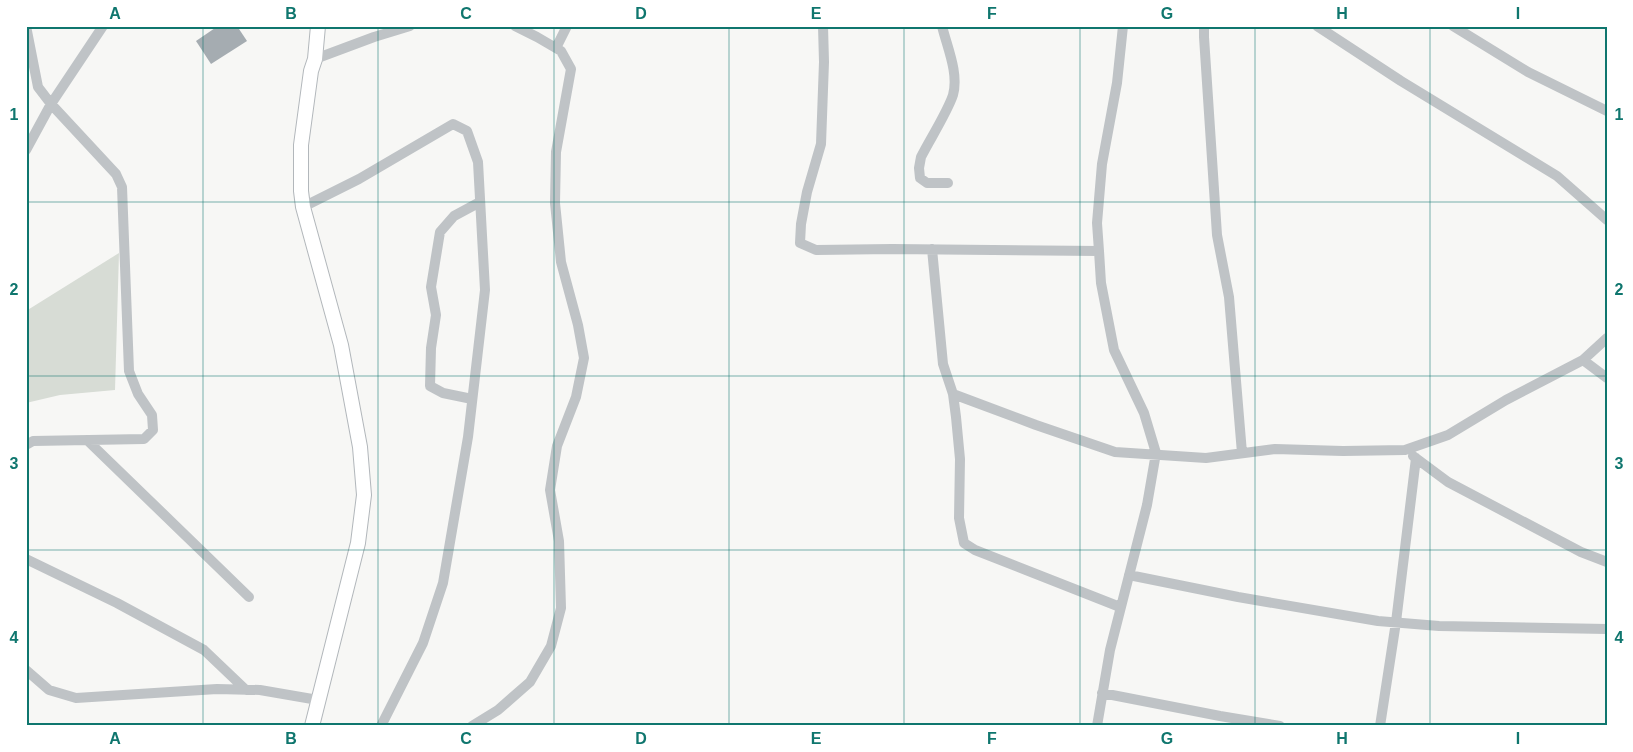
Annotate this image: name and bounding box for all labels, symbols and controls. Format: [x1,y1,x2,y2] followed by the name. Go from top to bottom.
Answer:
[109,5,121,22] text: A
[285,5,297,22] text: B
[460,5,472,22] text: C
[635,5,647,22] text: D
[811,5,822,22] text: E
[987,5,997,22] text: F
[1161,5,1173,22] text: G
[1336,5,1348,22] text: H
[1516,5,1520,22] text: I
[10,106,19,123] text: 1
[1615,106,1624,123] text: 1
[10,281,19,298] text: 2
[1615,281,1624,298] text: 2
[10,455,19,472] text: 3
[1615,455,1624,472] text: 3
[10,629,19,646] text: 4
[1615,629,1624,646] text: 4
[109,730,121,747] text: A
[285,730,297,747] text: B
[460,730,472,747] text: C
[635,730,647,747] text: D
[811,730,822,747] text: E
[987,730,997,747] text: F
[1161,730,1173,747] text: G
[1336,730,1348,747] text: H
[1516,730,1520,747] text: I

